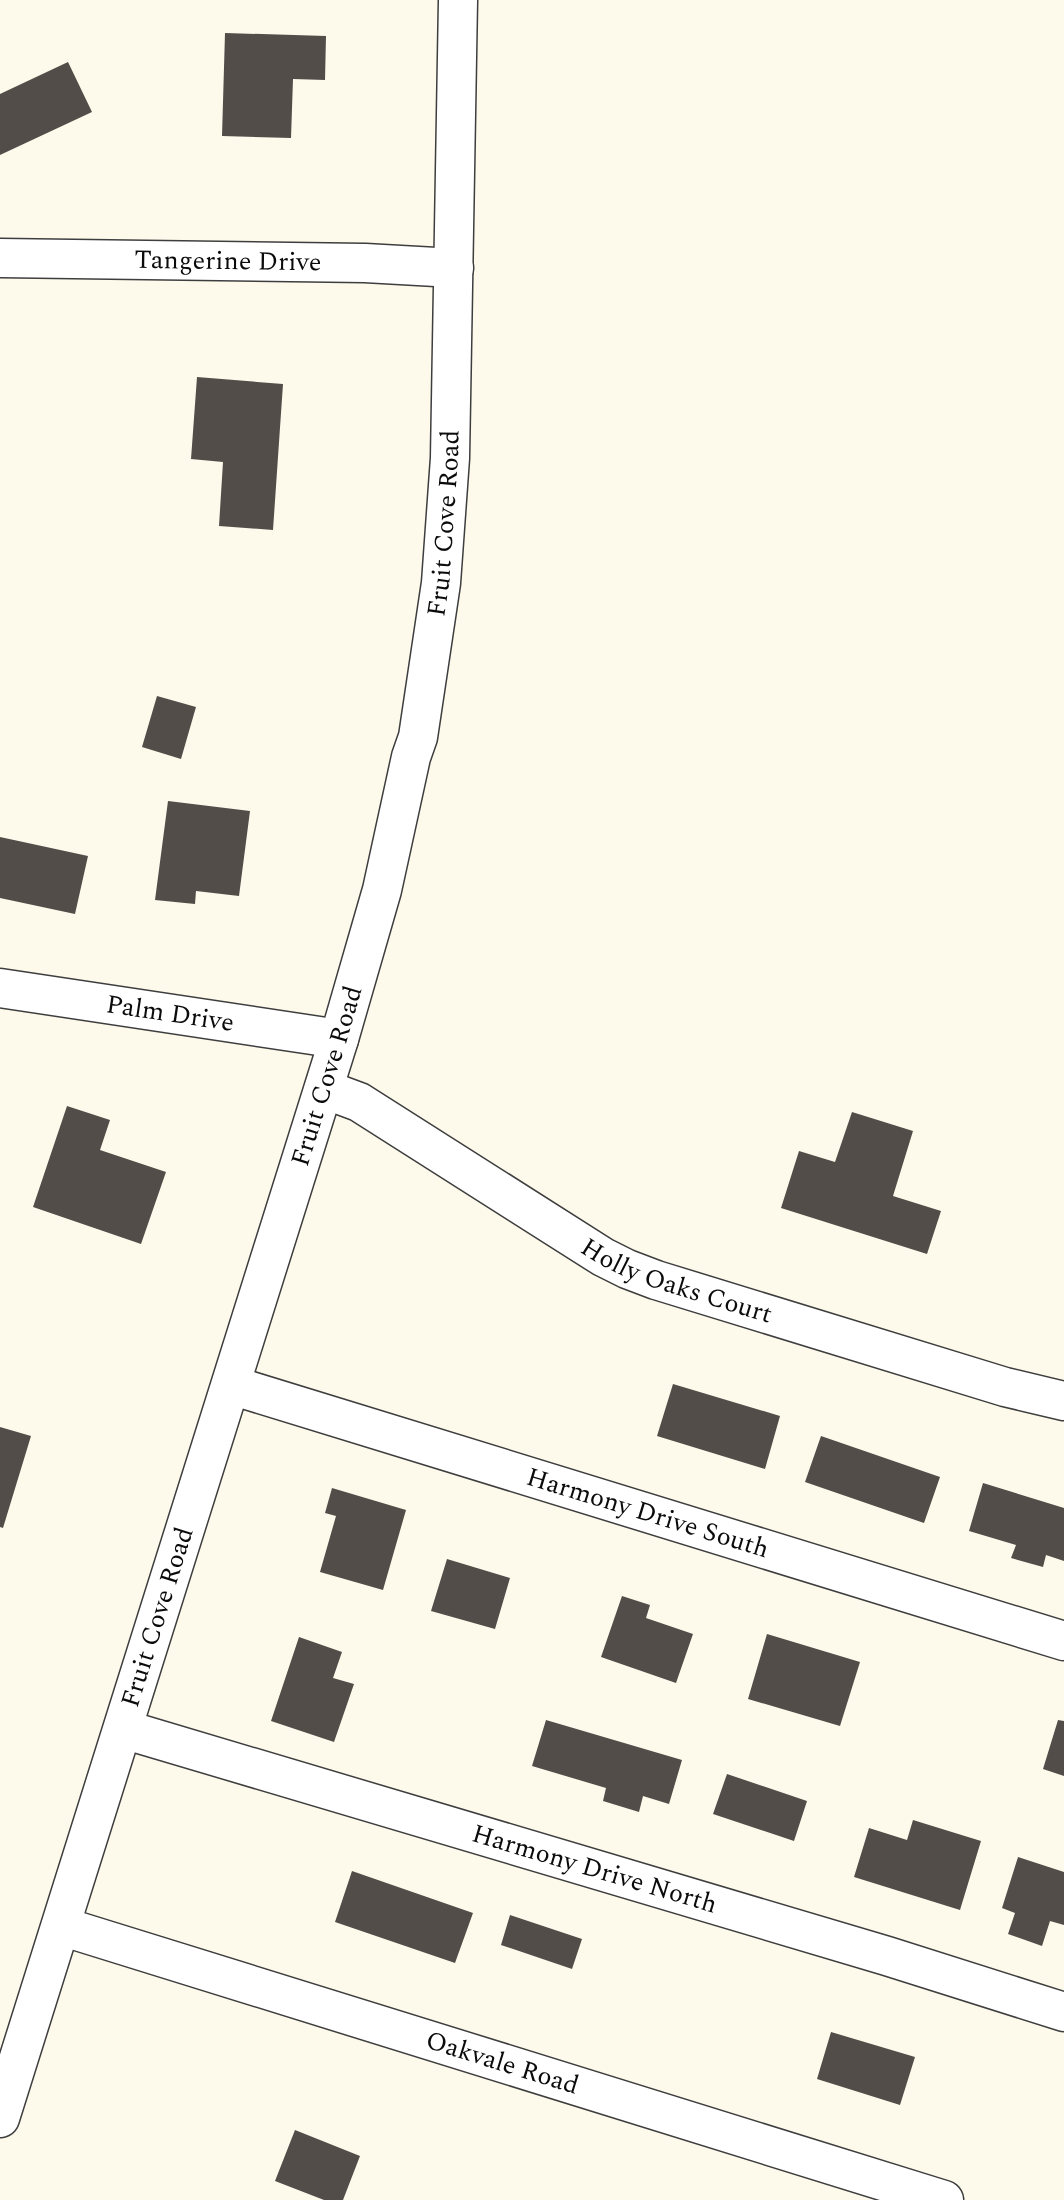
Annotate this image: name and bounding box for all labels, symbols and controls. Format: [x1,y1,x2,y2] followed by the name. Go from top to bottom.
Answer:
[134,240,322,282] street label: Tangerine Drive
[416,430,470,619] street label: Fruit Cove Road
[280,981,373,1171] street label: Fruit Cove Road
[103,984,237,1043] street label: Palm Drive
[573,1228,777,1334] street label: Holly Oaks Court
[521,1457,774,1569] street label: Harmony Drive South
[110,1522,204,1712] street label: Fruit Cove Road
[467,1814,722,1924] street label: Harmony Drive North
[421,2020,584,2106] street label: Oakvale Road

